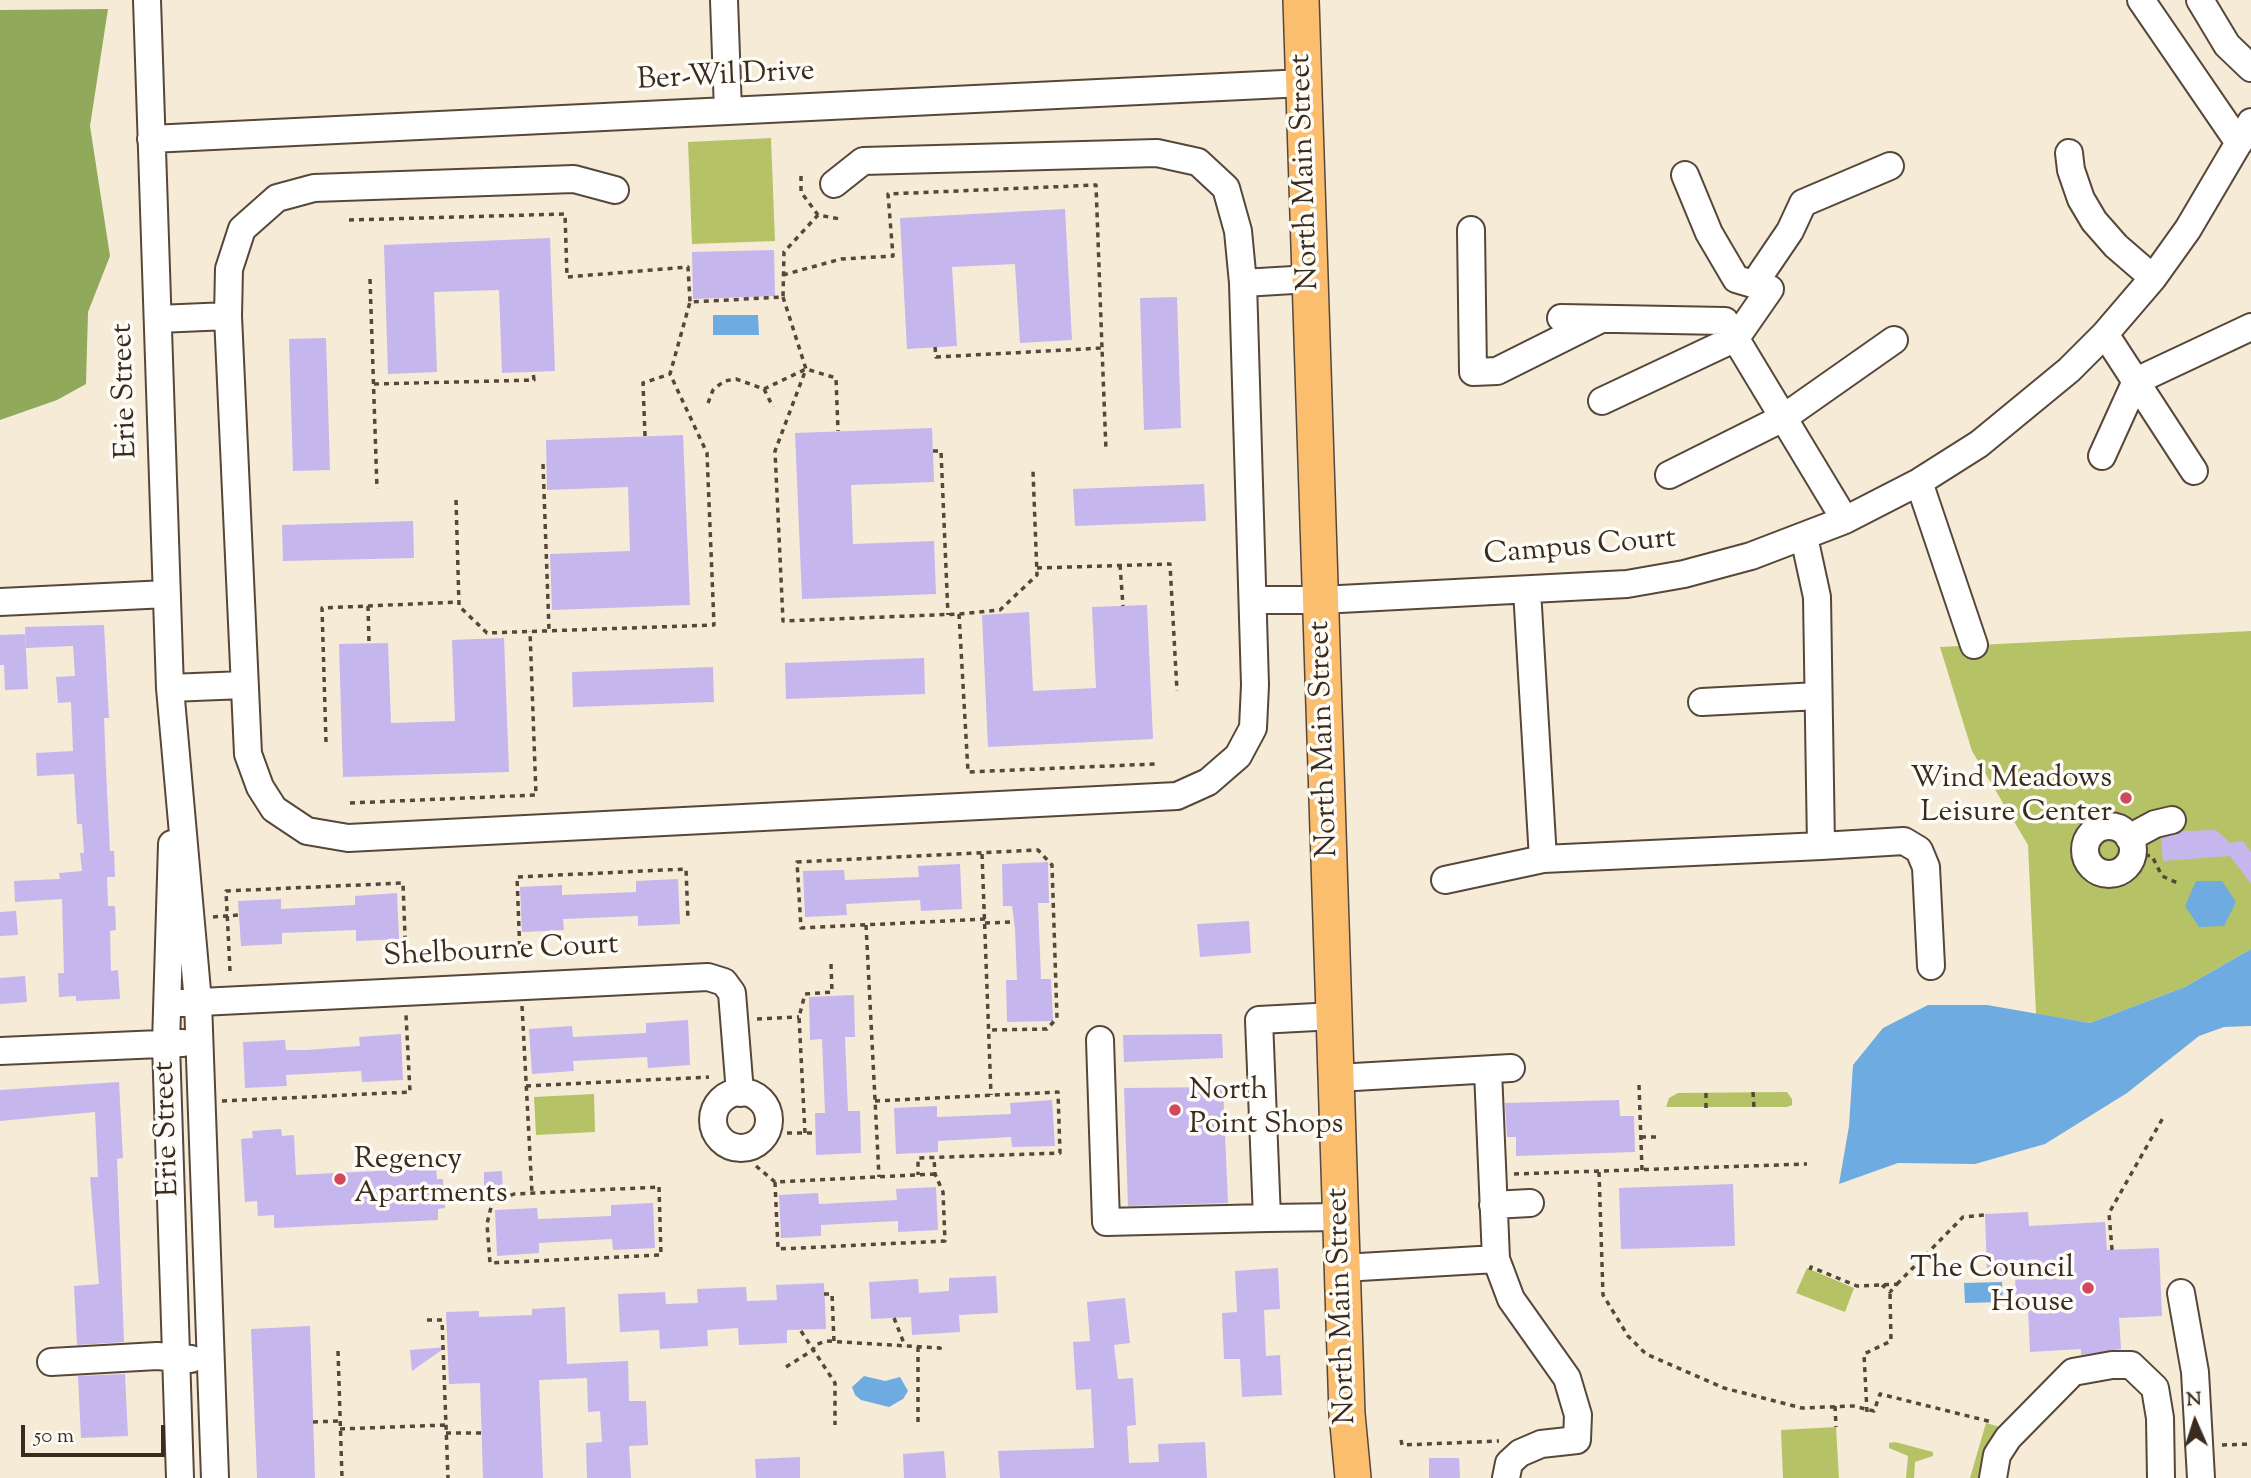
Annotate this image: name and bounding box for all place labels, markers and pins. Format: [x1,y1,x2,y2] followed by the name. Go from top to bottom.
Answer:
[1910,763,2112,834] place label: Wind Meadows Leisure Center
[2118,790,2134,806] marker: Wind Meadows Leisure Center
[1189,1075,1343,1146] place label: North Point Shops
[1167,1102,1183,1118] marker: North Point Shops
[354,1144,508,1214] place label: Regency Apartments
[332,1171,348,1187] marker: Regency Apartments
[1910,1253,2074,1324] place label: The Council House
[2080,1280,2096,1296] marker: The Council House

